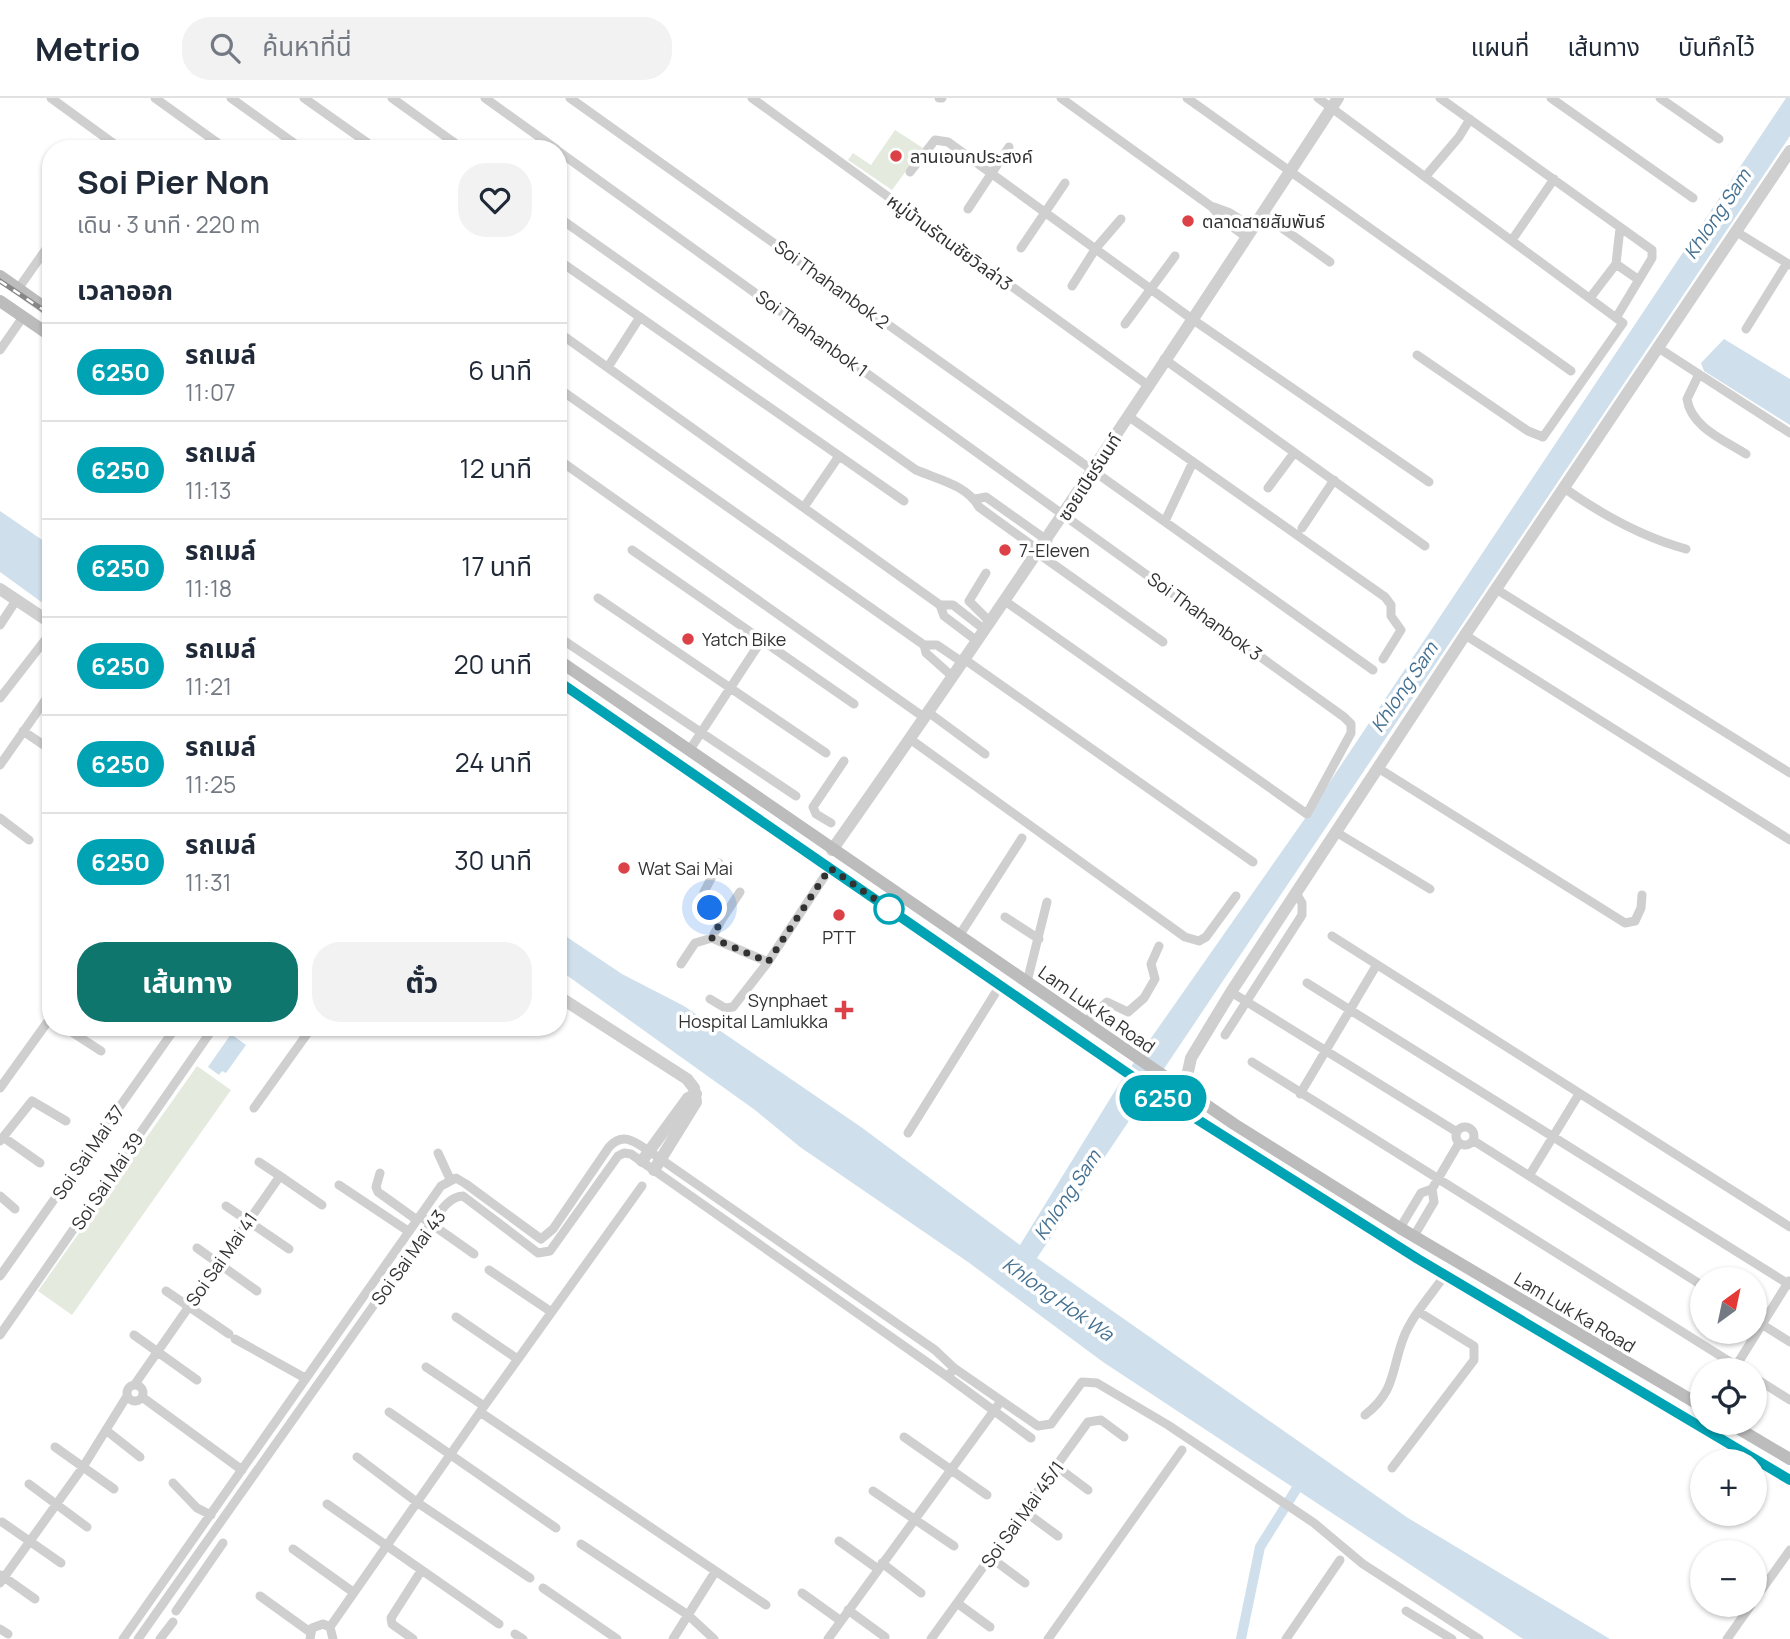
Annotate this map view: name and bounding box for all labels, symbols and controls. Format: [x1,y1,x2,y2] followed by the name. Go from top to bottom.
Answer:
[182,17,672,80] search box
[35,26,140,71] text: Metrio
[262,28,352,64] text: ค้นหาที่นี่
[206,29,244,67] icon: search
[1471,30,1529,63] text: แผนที่
[1567,30,1640,63] text: เส้นทาง
[1678,30,1755,63] text: บันทึกไว้
[910,144,1033,168] place label: ลานเอนกประสงค์
[888,148,904,164] marker: ลานเอนกประสงค์
[77,159,270,204] text: Soi Pier Non
[1677,162,1758,264] water label: Khlong Sam
[458,163,532,237] button: heart
[882,188,1017,296] street label: หมู่บ้านรัตนชัยวิลล่า3
[77,208,260,240] text: เดิน · 3 นาที · 220 m
[1202,209,1325,233] place label: ตลาดสายสัมพันธ์
[1180,213,1196,229] marker: ตลาดสายสัมพันธ์
[770,234,894,334] street label: Soi Thahanbok 2
[77,272,173,308] text: เวลาออก
[751,284,873,382] street label: Soi Thahanbok 1
[185,336,256,372] text: รถเมล์
[468,352,532,388] text: 6 นาที
[91,355,150,388] text: 6250
[185,376,235,408] text: 11:07
[1052,429,1126,525] street label: ซอยเปียร์นนท์
[185,434,256,470] text: รถเมล์
[460,450,532,486] text: 12 นาที
[91,453,150,486] text: 6250
[185,474,232,506] text: 11:13
[185,532,256,568] text: รถเมล์
[1019,538,1090,562] place label: 7-Eleven
[997,542,1013,558] marker: 7-Eleven
[461,548,532,584] text: 17 นาที
[91,551,150,584] text: 6250
[1143,566,1267,666] street label: Soi Thahanbok 3
[185,572,232,604] text: 11:18
[702,627,786,651] place label: Yatch Bike
[185,630,256,666] text: รถเมล์
[680,631,696,647] marker: Yatch Bike
[1364,635,1445,737] water label: Khlong Sam
[454,646,532,682] text: 20 นาที
[91,649,150,682] text: 6250
[185,670,232,702] text: 11:21
[185,728,256,764] text: รถเมล์
[455,744,532,780] text: 24 นาที
[91,747,150,780] text: 6250
[185,768,236,800] text: 11:25
[185,826,256,862] text: รถเมล์
[454,842,532,878] text: 30 นาที
[91,845,150,878] text: 6250
[638,856,733,880] place label: Wat Sai Mai
[616,860,632,876] marker: Wat Sai Mai
[185,866,232,898] text: 11:31
[692,890,727,925] your location
[874,894,904,924] unlabelled marker
[831,907,847,923] marker: PTT
[822,925,856,949] place label: PTT
[77,942,298,1022] button: เส้นทาง
[312,942,532,1022] button: ตั๋ว
[1034,960,1160,1058] street label: Lam Luk Ka Road
[679,988,828,1033] place label: Synphaet Hospital Lamlukka
[834,1000,854,1020] marker: Synphaet Hospital Lamlukka
[1114,1075,1212,1121] line badge: 6250
[1133,1081,1193,1114] text: 6250
[47,1100,129,1204] street label: Soi Sai Mai 37
[66,1128,148,1234] street label: Soi Sai Mai 39
[1027,1143,1108,1245] water label: Khlong Sam
[365,1205,451,1309] street label: Soi Sai Mai 43
[180,1207,262,1311] street label: Soi Sai Mai 41
[997,1251,1120,1348] water label: Khlong Hok Wa
[1510,1266,1640,1358] street label: Lam Luk Ka Road
[1690,1267,1768,1344] north arrow
[1690,1267,1767,1617] map controls
[1690,1358,1767,1435] button: locate
[1690,1449,1767,1526] button: +
[975,1456,1069,1572] street label: Soi Sai Mai 45/1
[1690,1540,1767,1617] button: −

